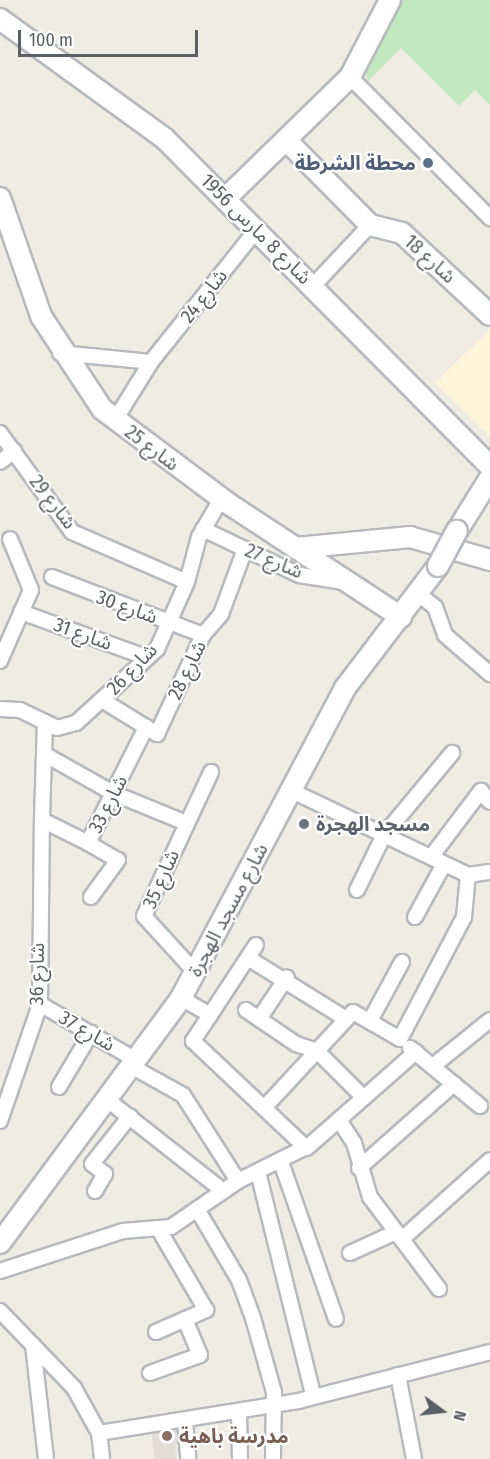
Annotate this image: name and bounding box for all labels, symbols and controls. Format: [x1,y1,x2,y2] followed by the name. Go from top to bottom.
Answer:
[21,18,201,56] scale bar
[29,29,73,51] text: 100 m
[295,151,416,175] place label: محطة الشرطة
[421,156,435,170] marker: محطة الشرطة
[196,169,316,289] street label: شارع 8 مارس 1956
[399,230,461,288] street label: شارع 18
[176,264,232,328] street label: شارع 24
[120,420,184,476] street label: شارع 25
[24,470,82,534] street label: شارع 29
[241,538,307,584] street label: شارع 27
[93,585,161,629] street label: شارع 30
[51,612,115,656] street label: شارع 31
[163,637,211,703] street label: شارع 28
[102,638,162,700] street label: شارع 26
[83,771,133,837] street label: شارع 33
[316,812,430,836] place label: مسجد الهجرة
[297,817,311,831] marker: مسجد الهجرة
[183,839,273,981] street label: شارع مسجد الهجرة
[137,846,185,912] street label: شارع 35
[24,942,50,1006] street label: شارع 36
[55,1005,119,1057] street label: شارع 37
[412,1381,472,1441] north arrow
[449,1409,470,1423] text: N
[179,1424,289,1448] place label: مدرسة باهية
[160,1429,174,1443] marker: مدرسة باهية

